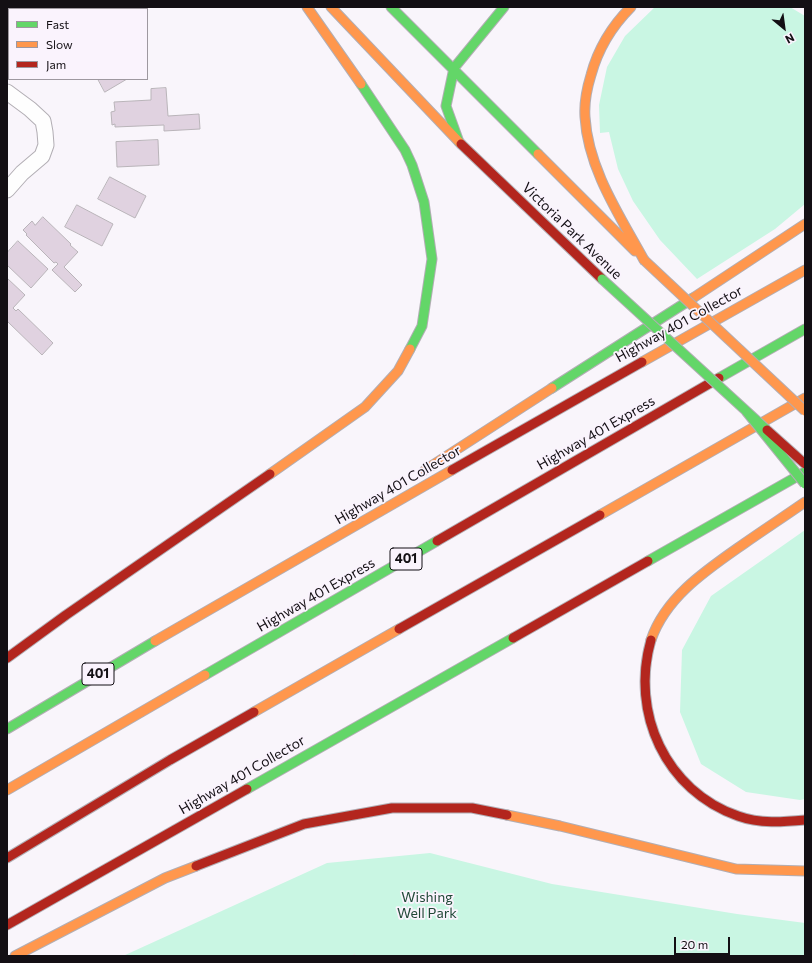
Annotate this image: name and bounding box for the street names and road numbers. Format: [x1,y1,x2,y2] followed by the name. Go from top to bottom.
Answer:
[519,179,625,283] street label: Victoria Park Avenue
[612,282,746,366] street label: Highway 401 Collector
[534,392,658,474] street label: Highway 401 Express
[332,442,464,528] street label: Highway 401 Collector
[390,548,422,570] road number: 401
[254,554,378,636] street label: Highway 401 Express
[82,663,114,685] road number: 401
[176,732,308,818] street label: Highway 401 Collector

